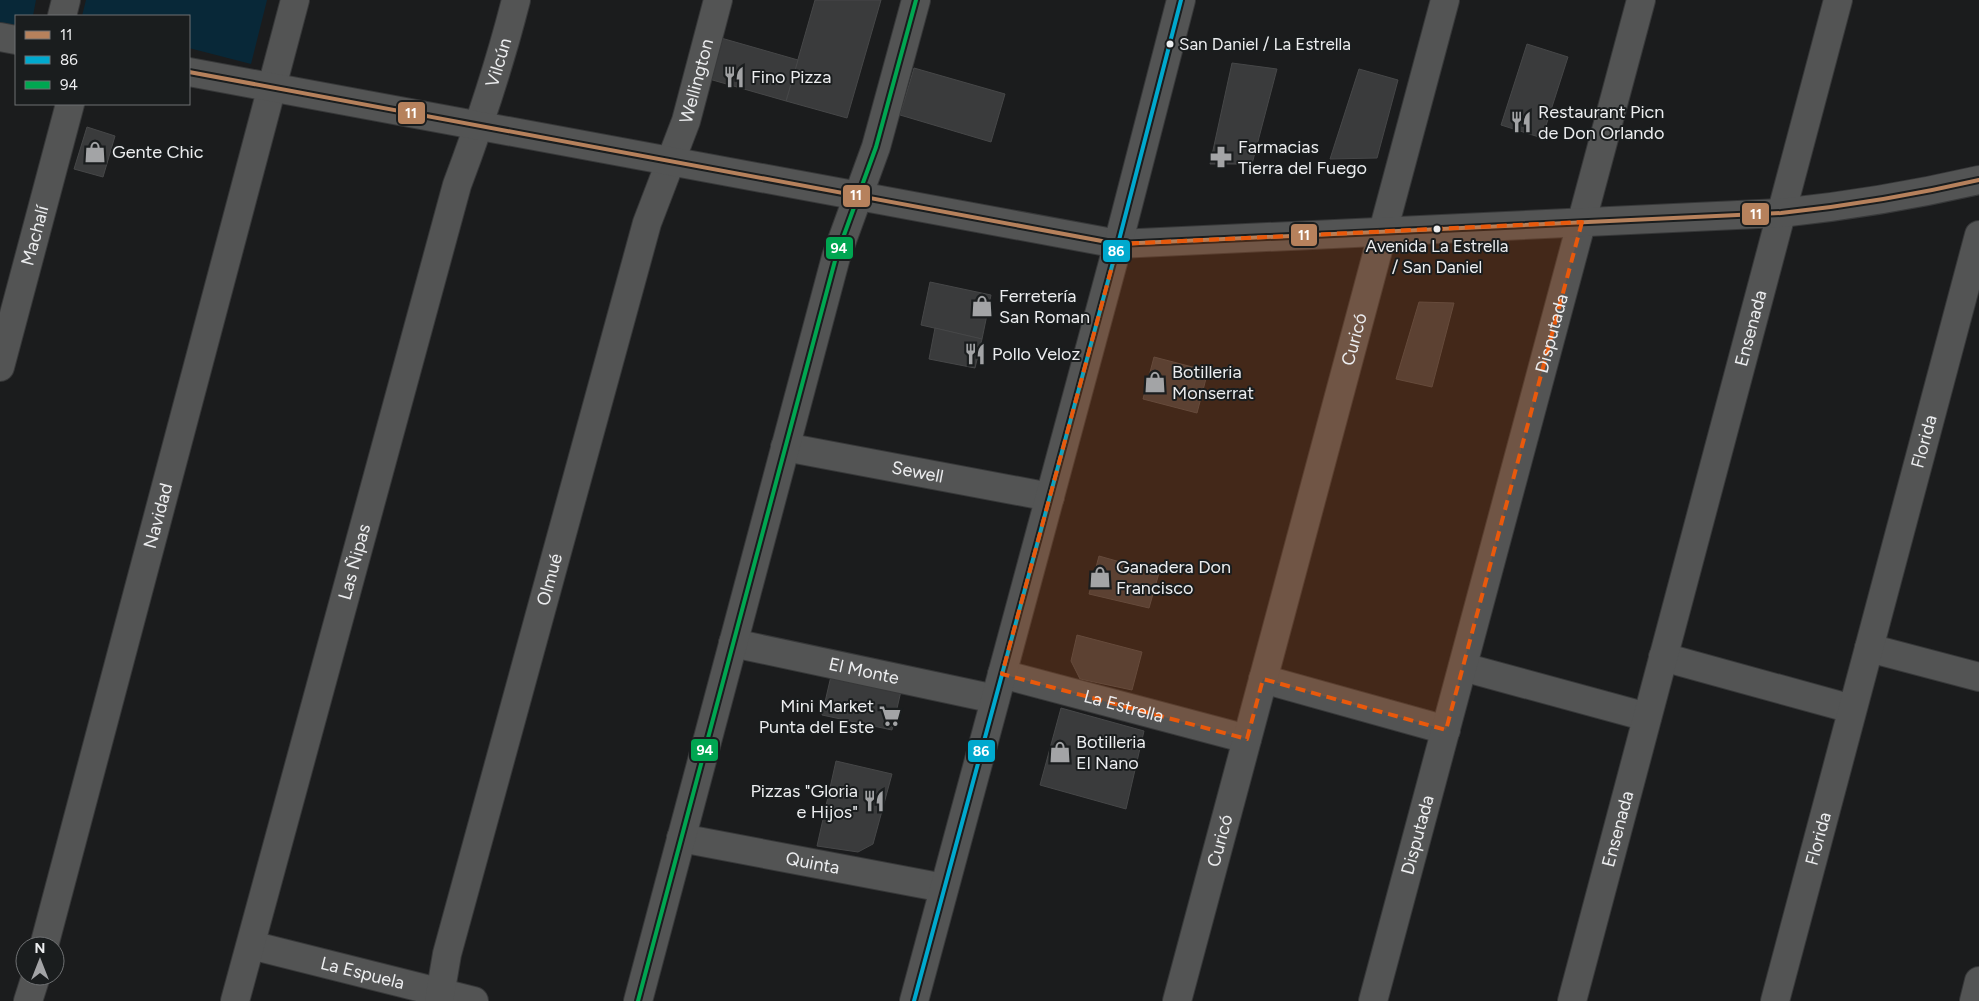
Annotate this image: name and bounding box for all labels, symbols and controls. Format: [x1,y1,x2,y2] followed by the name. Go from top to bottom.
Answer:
[15,15,190,105] legend
[60,26,72,44] text: 11
[1179,34,1351,54] place label: San Daniel / La Estrella
[481,35,516,90] street label: Vilcún
[675,37,718,126] street label: Wellington
[1165,39,1175,49] marker: San Daniel / La Estrella
[60,51,78,69] text: 86
[721,64,747,90] restaurant icon: Fino Pizza
[751,66,831,88] place label: Fino Pizza
[60,76,78,94] text: 94
[397,101,426,125] line badge: 11
[1538,101,1664,144] place label: Restaurant Picn de Don Orlando
[405,105,417,122] text: 11
[1508,109,1534,135] restaurant icon: Restaurant Picn de Don Orlando
[1238,136,1367,179] place label: Farmacias Tierra del Fuego
[82,139,108,165] shop icon: Gente Chic
[112,141,204,163] place label: Gente Chic
[1208,144,1234,170] pharmacy icon: Farmacias Tierra del Fuego
[842,184,871,208] line badge: 11
[850,187,862,204] text: 11
[16,202,54,268] street label: Machalí
[1741,202,1770,226] line badge: 11
[1750,206,1762,223] text: 11
[1290,223,1318,247] line badge: 11
[1432,224,1442,234] marker: Avenida La Estrella / San Daniel
[1298,227,1310,244] text: 11
[825,236,854,260] line badge: 94
[1366,236,1508,277] place label: Avenida La Estrella / San Daniel
[1102,239,1131,263] line badge: 86
[831,240,848,257] text: 94
[1108,243,1124,260] text: 86
[999,285,1090,328] place label: Ferretería San Roman
[1730,288,1771,369] street label: Ensenada
[1531,291,1573,376] street label: Disputada
[969,293,995,319] shop icon: Ferretería San Roman
[1337,311,1372,368] street label: Curicó
[962,341,988,367] restaurant icon: Pollo Veloz
[992,343,1080,365] place label: Pollo Veloz
[1172,361,1254,404] place label: Botilleria Monserrat
[1142,369,1168,395] shop icon: Botilleria Monserrat
[1906,412,1942,471] street label: Florida
[890,456,945,488] street label: Sewell
[139,481,177,551] street label: Navidad
[334,522,375,602] street label: Las Ñipas
[532,551,567,608] street label: Olmué
[1116,556,1231,599] place label: Ganadera Don Francisco
[1087,564,1113,590] shop icon: Ganadera Don Francisco
[827,653,901,689] street label: El Monte
[1081,685,1166,727] street label: La Estrella
[759,695,874,738] place label: Mini Market Punta del Este
[877,703,903,729] supermarket icon: Mini Market Punta del Este
[1076,731,1146,774] place label: Botilleria El Nano
[690,738,719,762] line badge: 94
[967,739,996,763] line badge: 86
[1047,739,1073,765] shop icon: Botilleria El Nano
[697,742,714,759] text: 94
[973,743,989,760] text: 86
[750,780,858,823] place label: Pizzas "Gloria e Hijos"
[861,788,887,814] restaurant icon: Pizzas "Gloria e Hijos"
[1597,788,1638,869] street label: Ensenada
[1396,793,1439,877] street label: Disputada
[1801,810,1836,868] street label: Florida
[1202,812,1237,869] street label: Curicó
[784,847,841,879] street label: Quinta
[15,936,65,986] north arrow
[35,940,45,957] text: N
[318,952,407,994] street label: La Espuela

